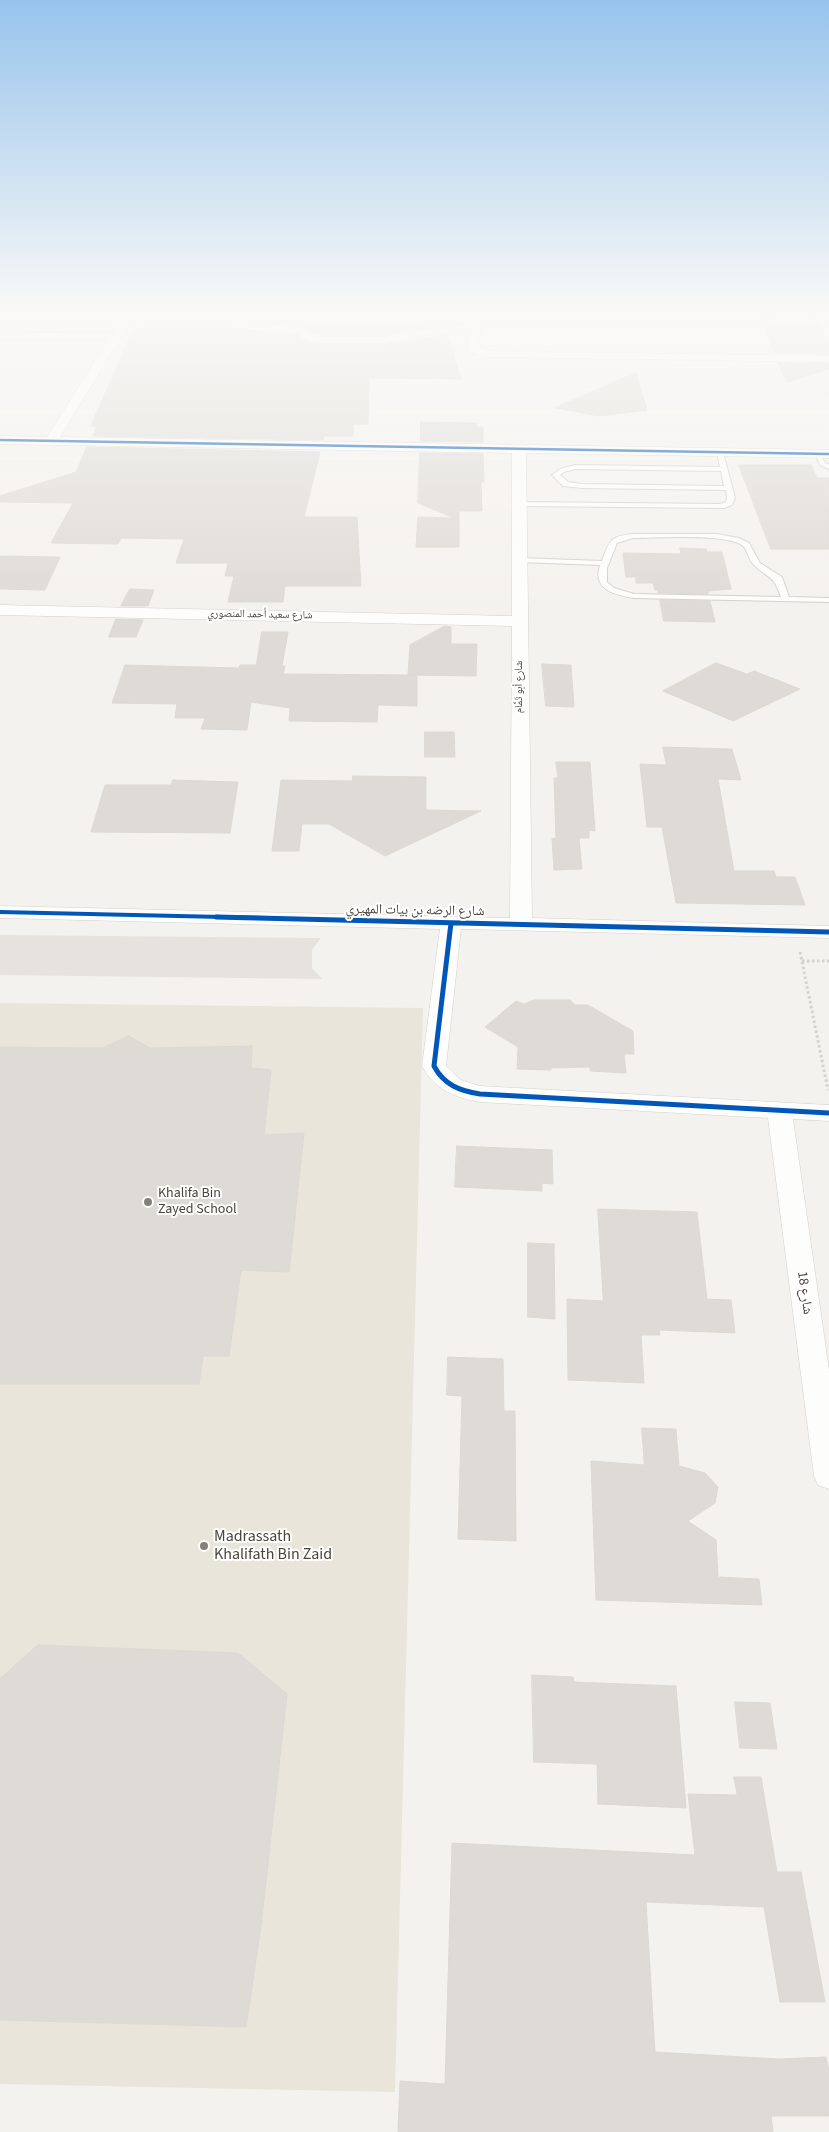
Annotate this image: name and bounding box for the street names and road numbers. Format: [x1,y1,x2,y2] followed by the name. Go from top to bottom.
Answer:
[207,607,313,623] street label: شارع سعيد أحمد المنصوري
[513,661,527,713] street label: شارع أبو تَمَّام
[345,901,485,921] street label: شارع الرضه بن بيات المهيري
[793,1270,815,1316] street label: شارع 18

